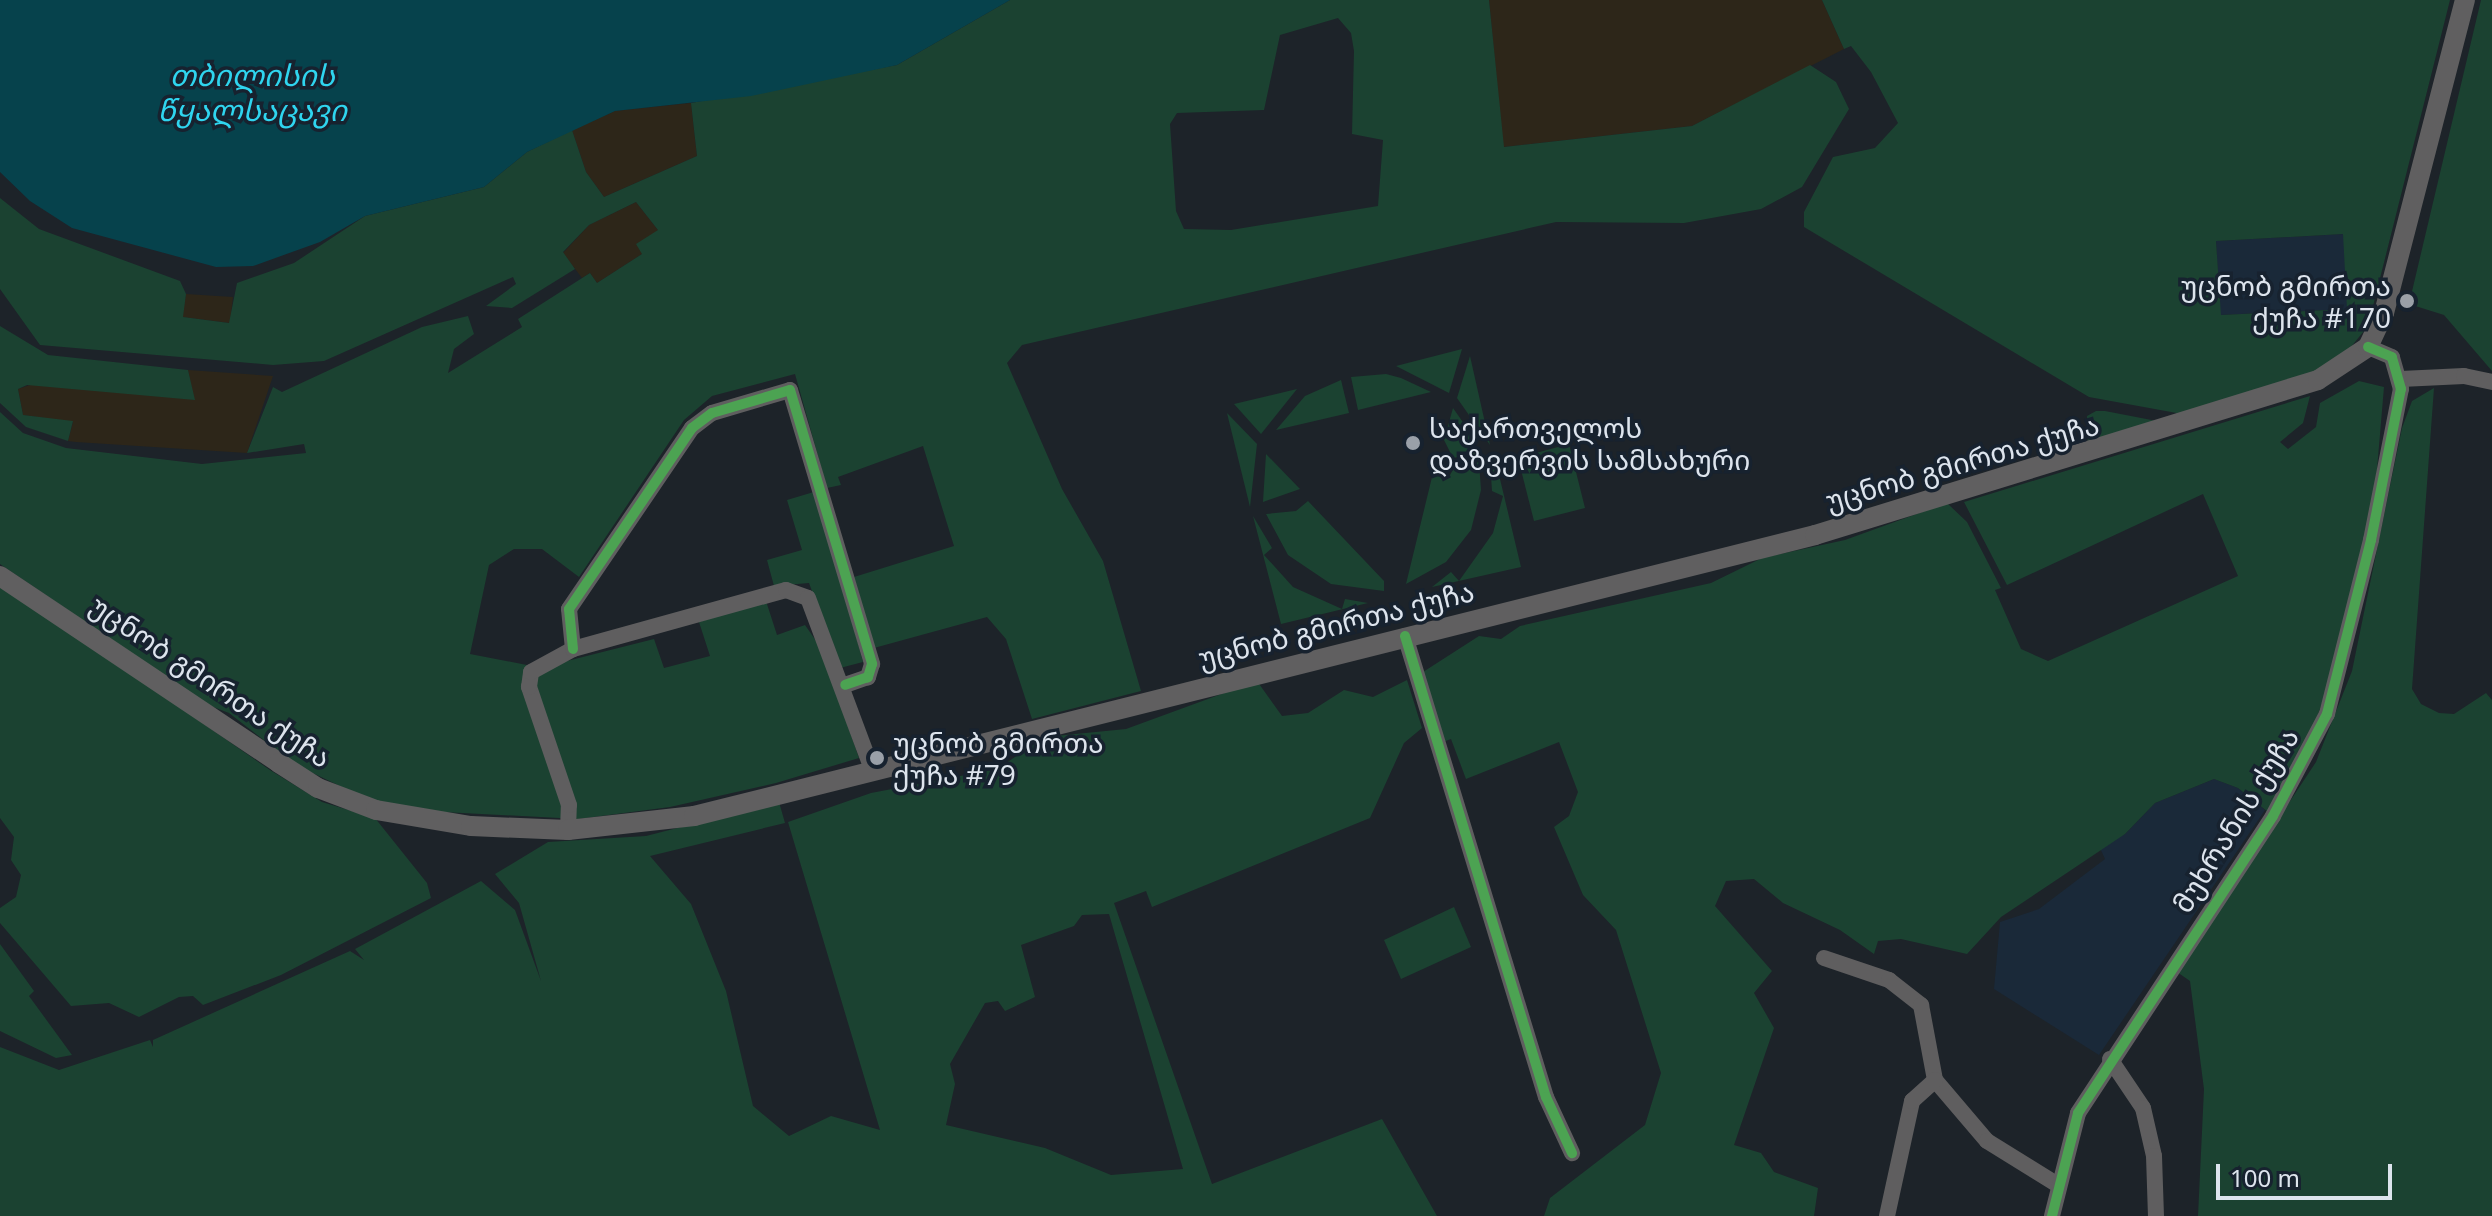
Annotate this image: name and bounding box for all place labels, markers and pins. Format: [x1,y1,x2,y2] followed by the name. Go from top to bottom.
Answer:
[2180,268,2391,334] place label: უცნობ გმირთა ქუჩა #170
[2398,292,2416,310] marker: უცნობ გმირთა ქუჩა #170
[1429,410,1750,476] place label: საქართველოს დაზვერვის სამსახური
[1404,434,1422,452] marker: საქართველოს დაზვერვის სამსახური
[893,725,1104,791] place label: უცნობ გმირთა ქუჩა #79
[868,749,886,767] marker: უცნობ გმირთა ქუჩა #79

